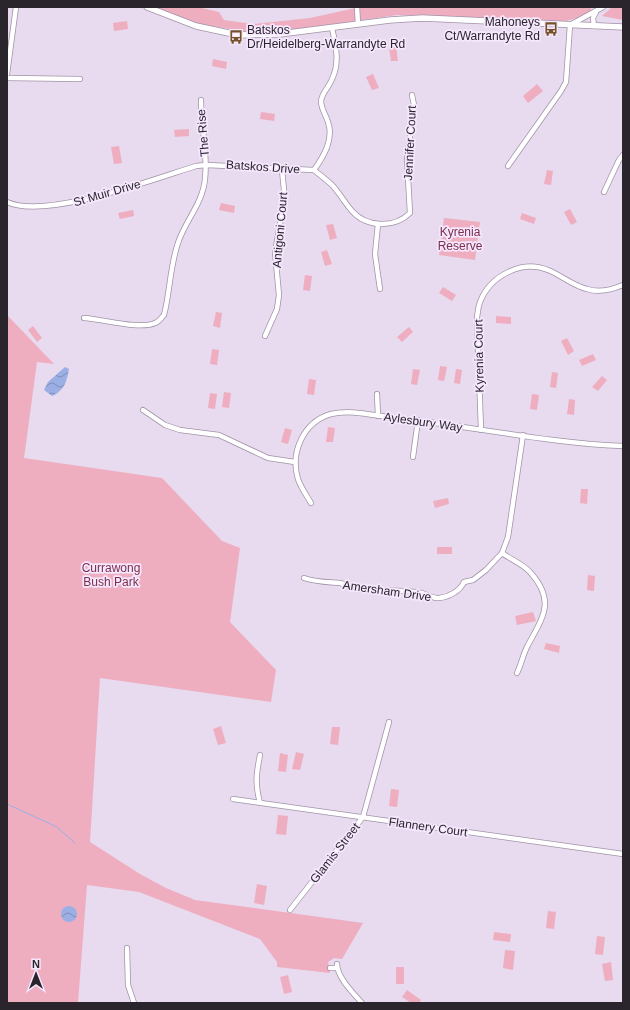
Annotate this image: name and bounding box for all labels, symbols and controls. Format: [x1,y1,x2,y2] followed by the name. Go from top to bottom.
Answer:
[444,15,540,43] place label: Mahoneys Ct/Warrandyte Rd
[543,21,559,37] bus stop icon: Mahoneys Ct/Warrandyte Rd
[247,23,405,51] place label: Batskos Dr/Heidelberg-Warrandyte Rd
[228,29,244,45] bus stop icon: Batskos Dr/Heidelberg-Warrandyte Rd
[401,104,419,181] street label: Jennifer Court
[194,108,212,158] street label: The Rise
[226,157,301,177] street label: Batskos Drive
[72,177,143,209] street label: St Muir Drive
[270,191,290,268] street label: Antigoni Court
[438,225,483,253] park label: Kyrenia Reserve
[471,319,487,393] street label: Kyrenia Court
[383,410,463,434] street label: Aylesbury Way
[82,561,140,589] park label: Currawong Bush Park
[342,578,433,604] street label: Amersham Drive
[388,815,469,840] street label: Flannery Court
[307,820,363,886] street label: Glamis Street
[16,954,56,994] north arrow
[32,958,40,970] text: N

